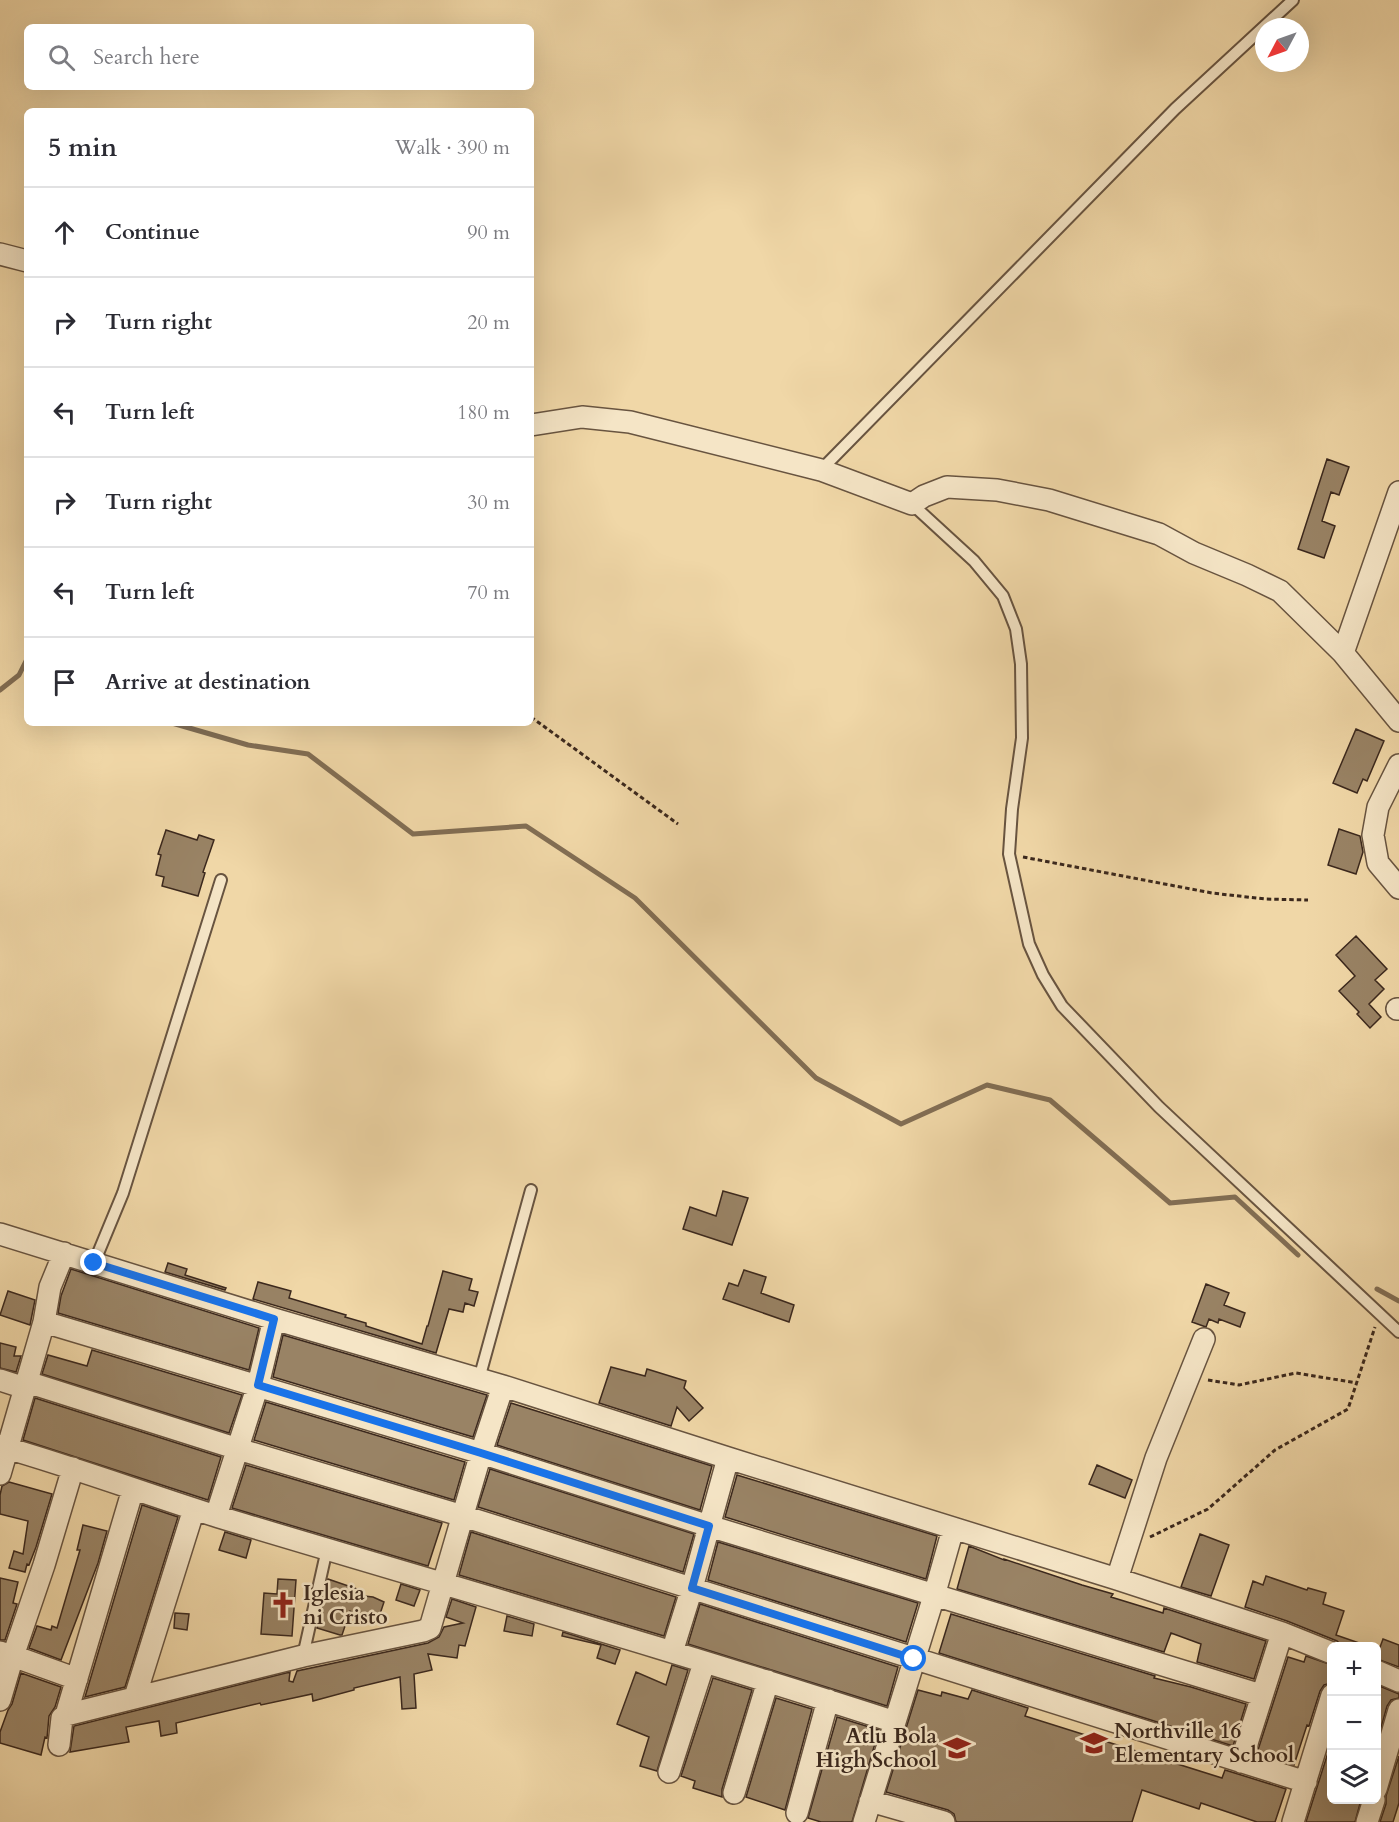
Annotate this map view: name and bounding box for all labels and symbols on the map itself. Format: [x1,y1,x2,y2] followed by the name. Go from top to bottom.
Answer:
[1255,18,1309,72] north arrow
[80,1249,106,1275] route end
[303,1579,388,1632] place label: Iglesia ni Cristo
[268,1590,298,1620] church icon: Iglesia ni Cristo
[900,1645,926,1671] route start
[1114,1717,1294,1770] place label: Northville 16 Elementary School
[816,1722,938,1775] place label: Atlu Bola High School
[1079,1728,1109,1758] school or university icon: Northville 16 Elementary School
[942,1733,972,1763] school or university icon: Atlu Bola High School

